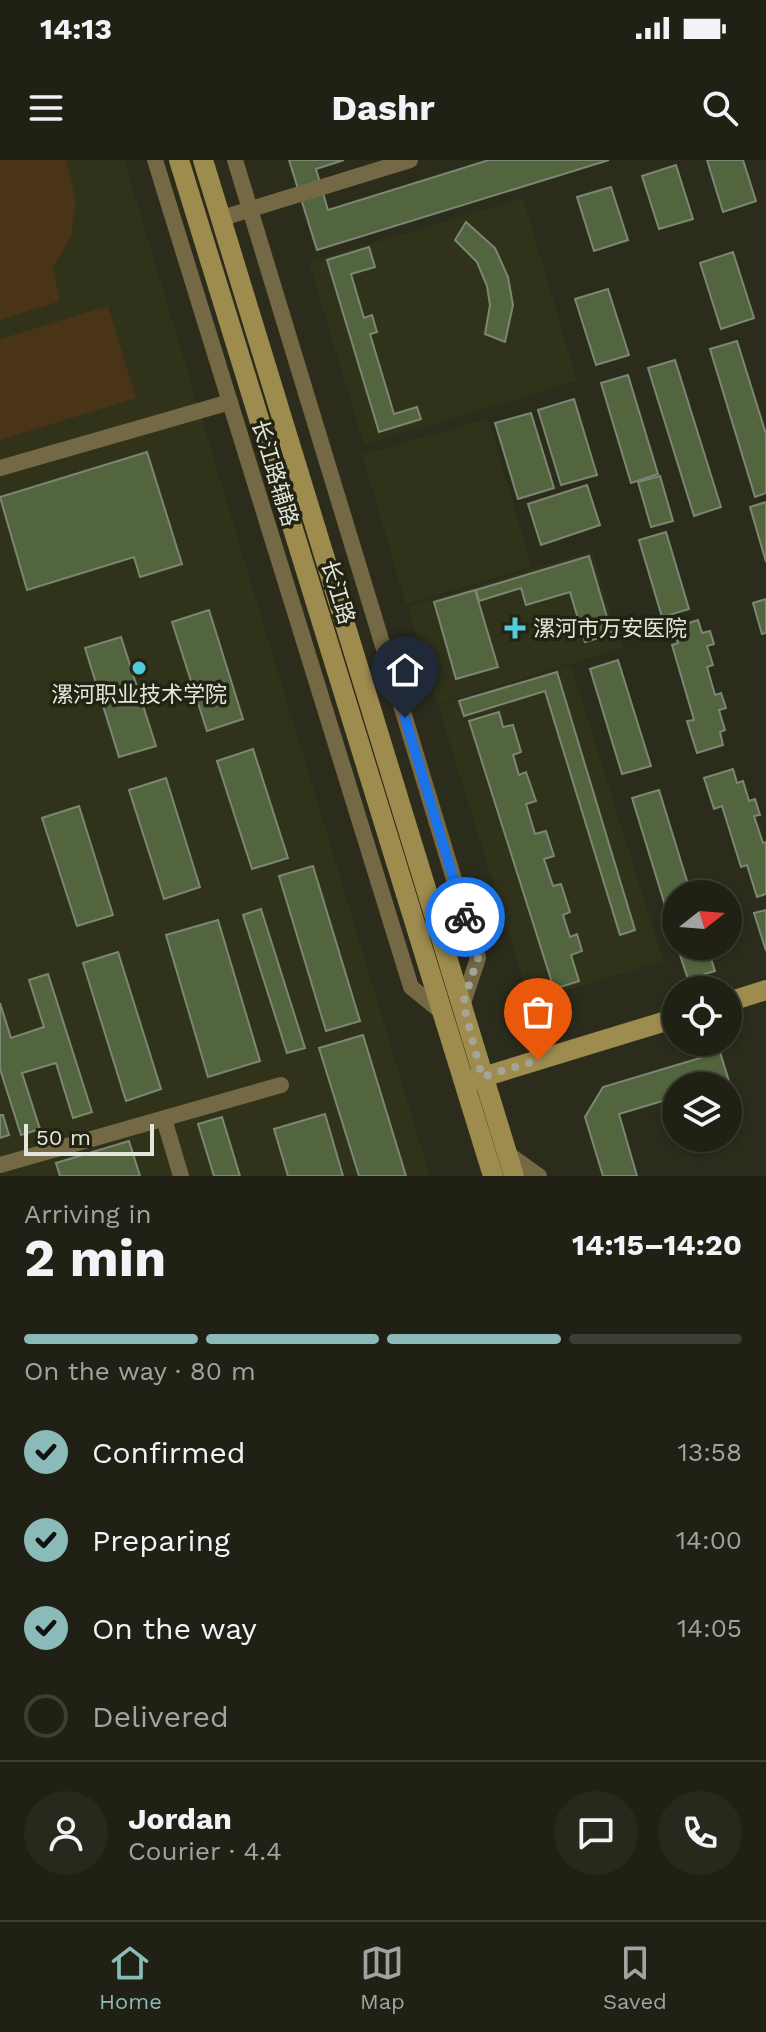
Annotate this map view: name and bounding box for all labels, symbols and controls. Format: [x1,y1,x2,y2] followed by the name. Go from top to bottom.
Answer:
[40,11,112,46] text: 14:13
[24,86,68,130] icon: menu
[698,86,742,130] icon: search
[331,87,435,129] text: Dashr
[247,417,303,529] street label: 长江路辅路
[316,557,360,627] street label: 长江路
[533,616,687,641] place label: 漯河市万安医院
[504,617,526,639] marker: 漯河市万安医院
[371,636,439,718] pin
[383,648,427,692] icon: home
[130,659,148,677] marker: 漯河职业技术学院
[51,682,227,707] place label: 漯河职业技术学院
[425,877,505,957] courier
[662,880,742,960] north arrow
[662,880,742,1152] map controls
[443,895,487,939] icon: bike
[662,976,742,1056] button: locate
[504,978,572,1060] pin
[516,990,560,1034] icon: bag
[662,1072,742,1152] button: layers
[24,1120,154,1156] scale bar
[36,1125,91,1150] text: 50 m
[24,1199,152,1229] text: Arriving in
[572,1227,742,1262] text: 14:15–14:20
[24,1228,166,1289] text: 2 min
[24,1356,256,1386] text: On the way · 80 m
[24,1430,68,1474] icon: check
[92,1435,246,1470] text: Confirmed
[678,1437,742,1467] text: 13:58
[24,1518,68,1562] icon: check
[92,1523,230,1558] text: Preparing
[676,1525,742,1555] text: 14:00
[24,1606,68,1650] icon: check
[92,1611,257,1646] text: On the way
[677,1613,742,1643] text: 14:05
[92,1699,229,1734] text: Delivered
[24,1791,108,1875] button: person
[554,1791,638,1875] button: chat
[658,1791,742,1875] button: phone
[128,1801,232,1836] text: Jordan
[128,1836,282,1866] text: Courier · 4.4
[99,1941,162,2014] tab: Home
[360,1941,405,2014] tab: Map
[603,1941,667,2014] tab: Saved

